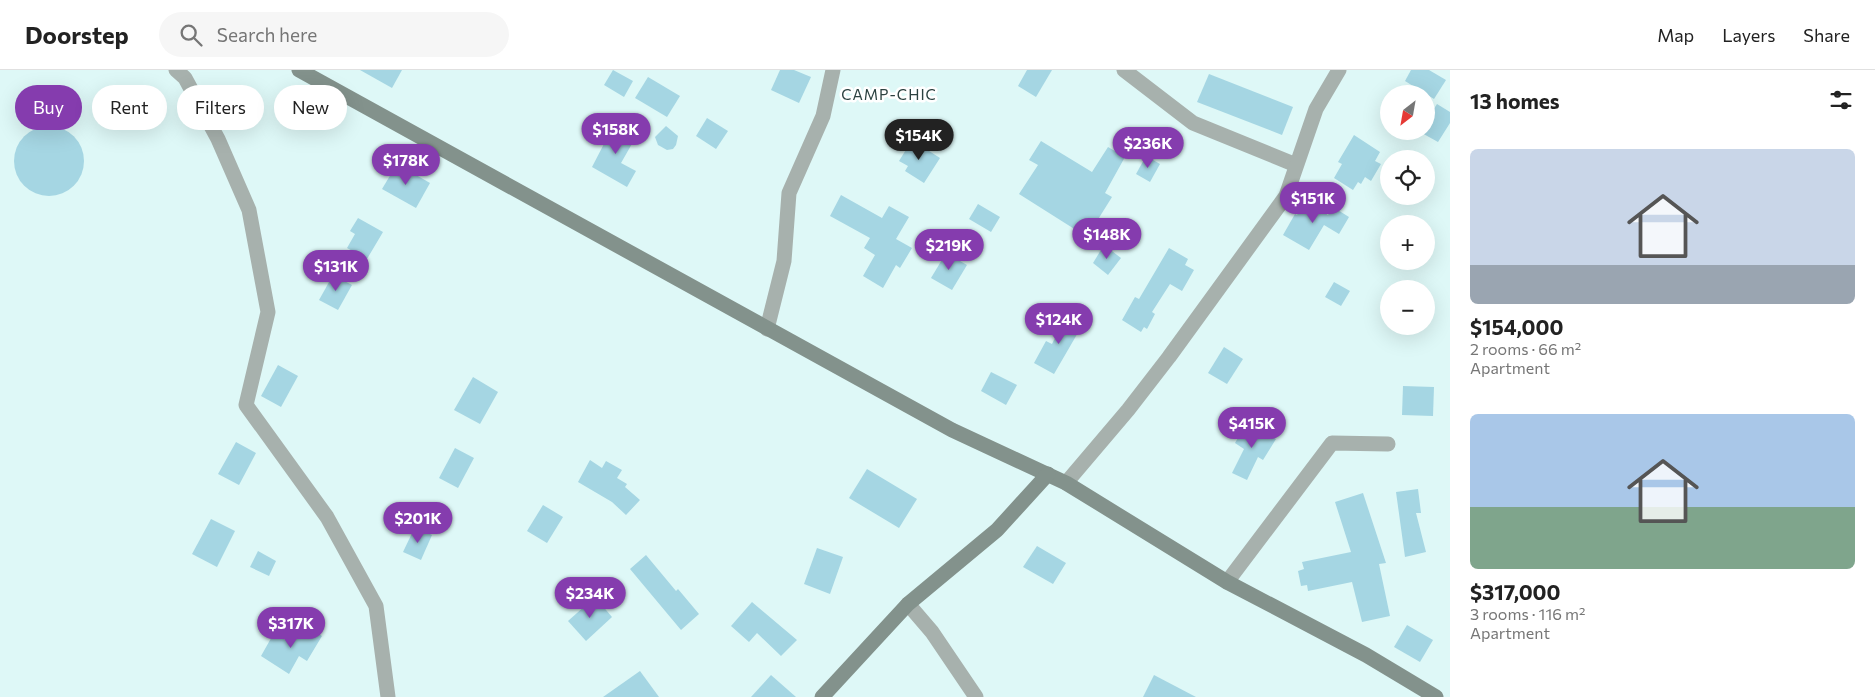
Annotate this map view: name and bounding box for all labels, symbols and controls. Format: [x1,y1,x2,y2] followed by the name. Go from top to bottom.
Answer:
[159,12,509,57] search box
[25,20,129,49] text: Doorstep
[177,21,205,49] icon: search
[217,23,317,46] text: Search here
[1657,24,1694,46] text: Map
[1722,24,1775,46] text: Layers
[1803,24,1850,46] text: Share
[15,85,82,130] chip: Buy
[92,85,167,130] chip: Rent
[177,85,264,130] chip: Filters
[274,85,347,130] chip: New
[841,85,937,103] district label: CAMP-CHIC
[1380,85,1435,140] north arrow
[1380,85,1435,335] map controls
[1827,86,1855,114] icon: filters
[1470,88,1560,113] text: 13 homes
[581,112,651,155] pin: $158K
[884,118,954,161] pin: $154K
[593,119,639,138] text: $158K
[896,125,942,144] text: $154K
[1113,126,1183,169] pin: $236K
[1124,133,1172,152] text: $236K
[371,144,441,186] pin: $178K
[383,150,429,169] text: $178K
[1380,150,1435,205] button: locate
[1618,181,1708,271] icon: home
[1278,182,1348,224] pin: $151K
[1291,188,1335,207] text: $151K
[1380,215,1435,270] button: +
[1072,218,1142,260] pin: $148K
[1083,224,1131,243] text: $148K
[914,228,984,271] pin: $219K
[926,235,972,254] text: $219K
[301,250,371,292] pin: $131K
[314,256,358,275] text: $131K
[1380,280,1435,335] button: −
[1024,302,1094,345] pin: $124K
[1036,309,1082,328] text: $124K
[1470,314,1563,339] text: $154,000
[1470,339,1581,358] text: 2 rooms · 66 m²
[1470,358,1550,377] text: Apartment
[1217,406,1287,449] pin: $415K
[1229,413,1275,432] text: $415K
[1618,446,1708,536] icon: home
[383,502,453,544] pin: $201K
[394,508,442,527] text: $201K
[555,576,625,619] pin: $234K
[1470,579,1561,604] text: $317,000
[566,583,614,602] text: $234K
[1470,604,1585,623] text: 3 rooms · 116 m²
[256,606,326,649] pin: $317K
[268,613,314,632] text: $317K
[1470,623,1550,642] text: Apartment

